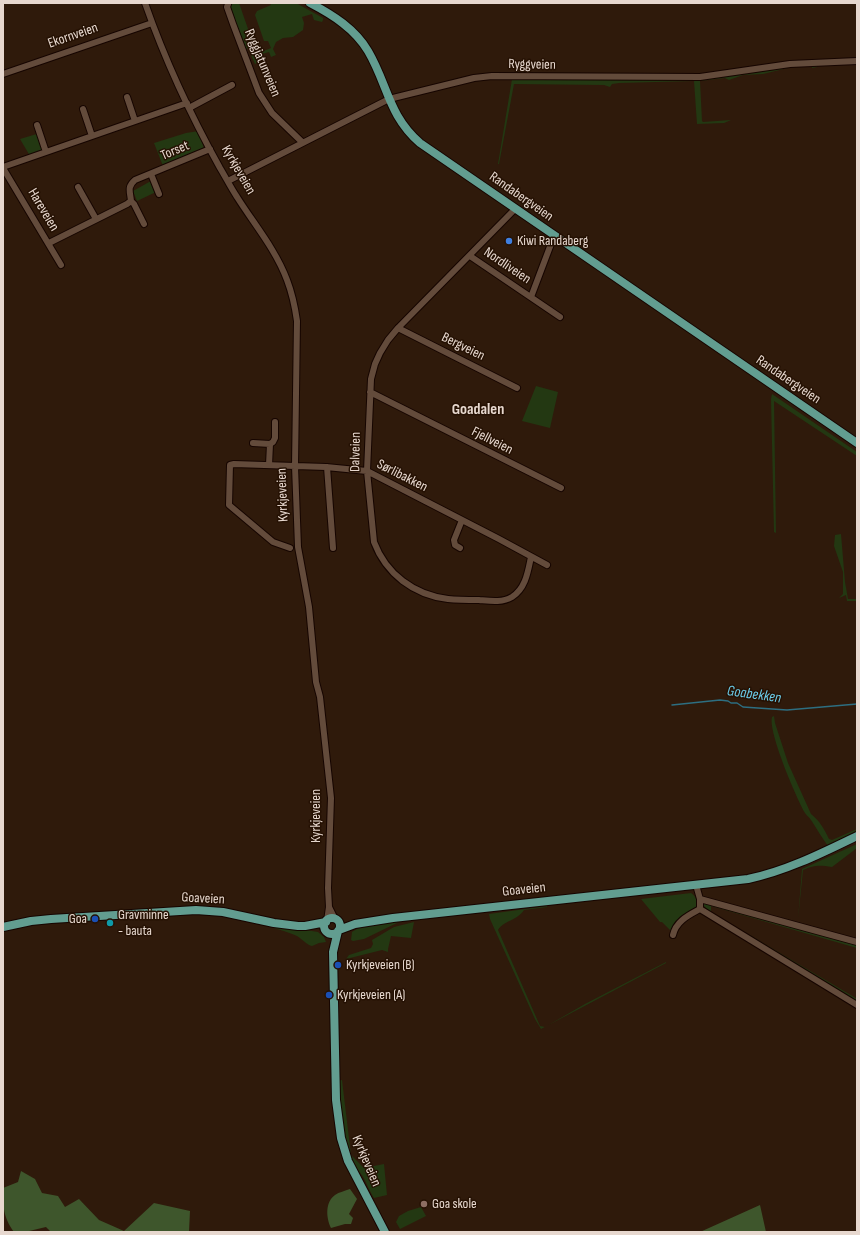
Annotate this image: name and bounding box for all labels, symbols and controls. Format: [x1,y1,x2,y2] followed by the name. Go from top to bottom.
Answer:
[46,20,100,52] street label: Ekornveien
[240,27,284,99] street label: Ryggjatunveien
[508,56,556,74] street label: Ryggveien
[158,138,192,164] street label: Torset
[217,142,259,198] street label: Kyrkjeveien
[486,169,556,225] street label: Randabergveien
[24,186,62,234] street label: Hareveien
[517,233,588,249] place label: Kiwi Randaberg
[504,236,514,246] marker: Kiwi Randaberg
[480,244,534,288] street label: Nordliveien
[439,329,487,365] street label: Bergveien
[752,352,824,408] street label: Randabergveien
[452,400,504,420] district label: Goadalen
[469,424,515,458] street label: Fjellveien
[347,432,365,472] street label: Dalveien
[374,456,430,496] street label: Sørlibakken
[274,468,292,522] street label: Kyrkjeveien
[726,682,782,708] water label: Goabekken
[308,789,324,843] street label: Kyrkjeveien
[502,879,546,901] street label: Goaveien
[181,889,225,909] street label: Goaveien
[118,907,169,940] place label: Gravminne - bauta
[69,911,87,927] place label: Goa
[90,914,100,924] marker: Goa
[105,918,115,928] marker: Gravminne - bauta
[346,957,414,973] place label: Kyrkjeveien (B)
[333,960,343,970] marker: Kyrkjeveien (B)
[337,987,405,1003] place label: Kyrkjeveien (A)
[324,990,334,1000] marker: Kyrkjeveien (A)
[348,1133,384,1189] street label: Kyrkjeveien
[432,1196,477,1212] place label: Goa skole
[419,1199,429,1209] marker: Goa skole

